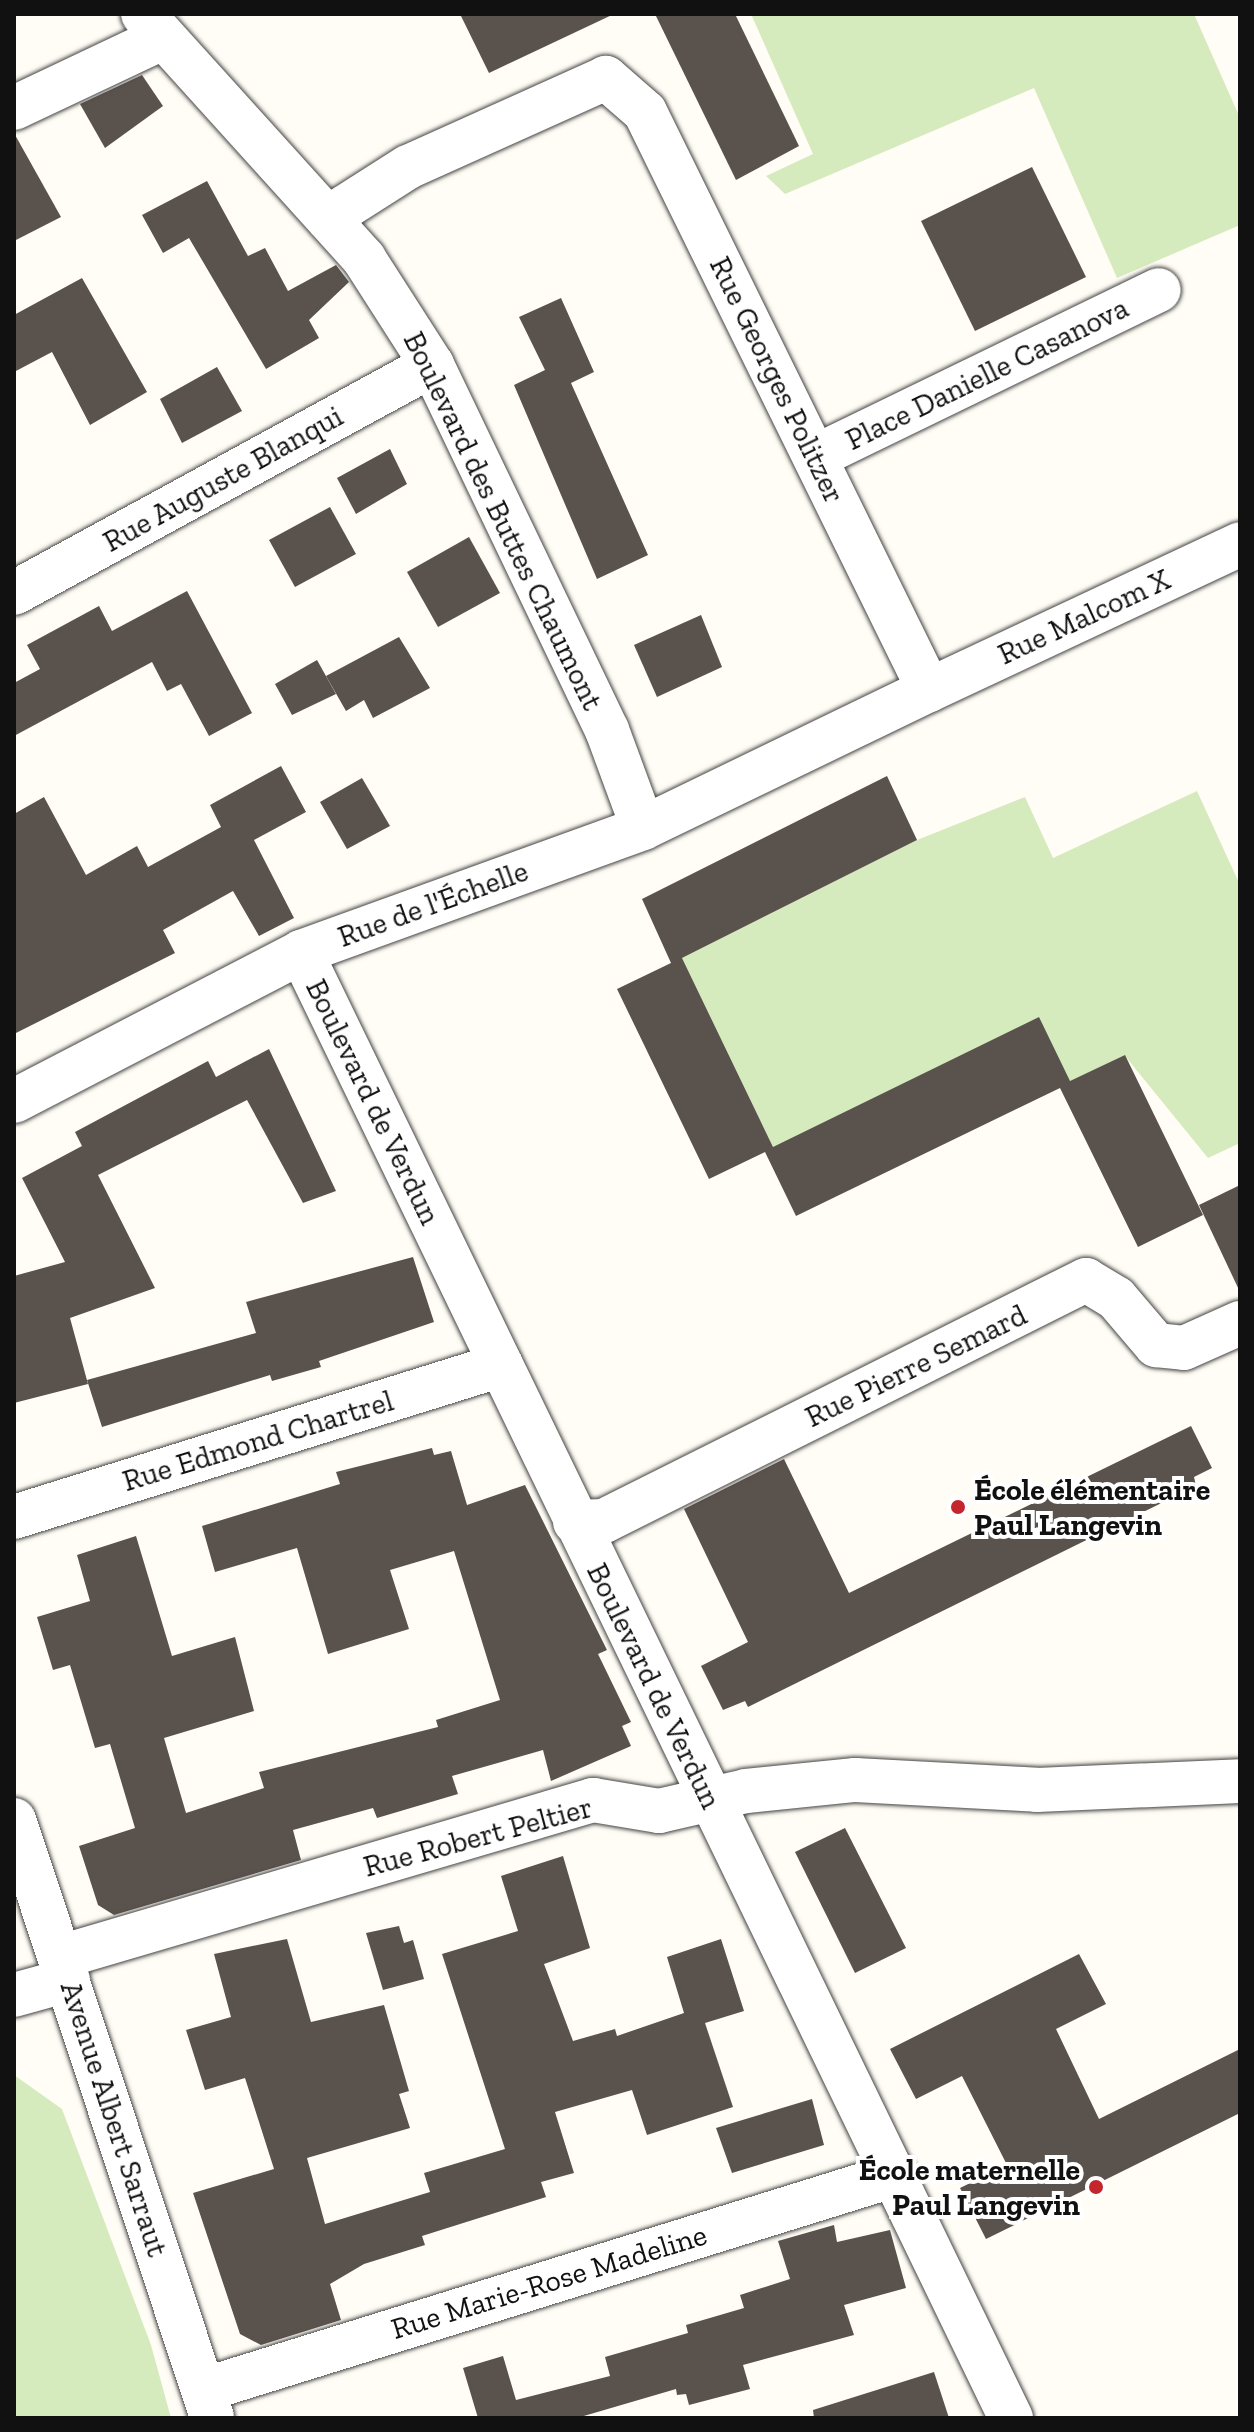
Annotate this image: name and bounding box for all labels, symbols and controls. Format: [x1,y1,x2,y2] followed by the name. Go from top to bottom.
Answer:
[702,251,852,509] street label: Rue Georges Politzer
[840,290,1134,458] street label: Place Danielle Casanova
[396,326,610,716] street label: Boulevard des Buttes Chaumont
[97,398,349,560] street label: Rue Auguste Blanqui
[992,561,1176,673] street label: Rue Malcom X
[333,853,533,955] street label: Rue de l'Échelle
[298,973,448,1231] street label: Boulevard de Verdun
[800,1297,1032,1435] street label: Rue Pierre Semard
[118,1383,398,1499] street label: Rue Edmond Chartrel
[974,1472,1210,1542] place label: École élémentaire Paul Langevin
[949,1498,967,1516] marker: École élémentaire Paul Langevin
[579,1557,729,1815] street label: Boulevard de Verdun
[360,1789,596,1885] street label: Rue Robert Peltier
[52,1976,176,2262] street label: Avenue Albert Sarraut
[859,2152,1080,2222] place label: École maternelle Paul Langevin
[1087,2178,1105,2196] marker: École maternelle Paul Langevin
[387,2217,711,2347] street label: Rue Marie-Rose Madeline

